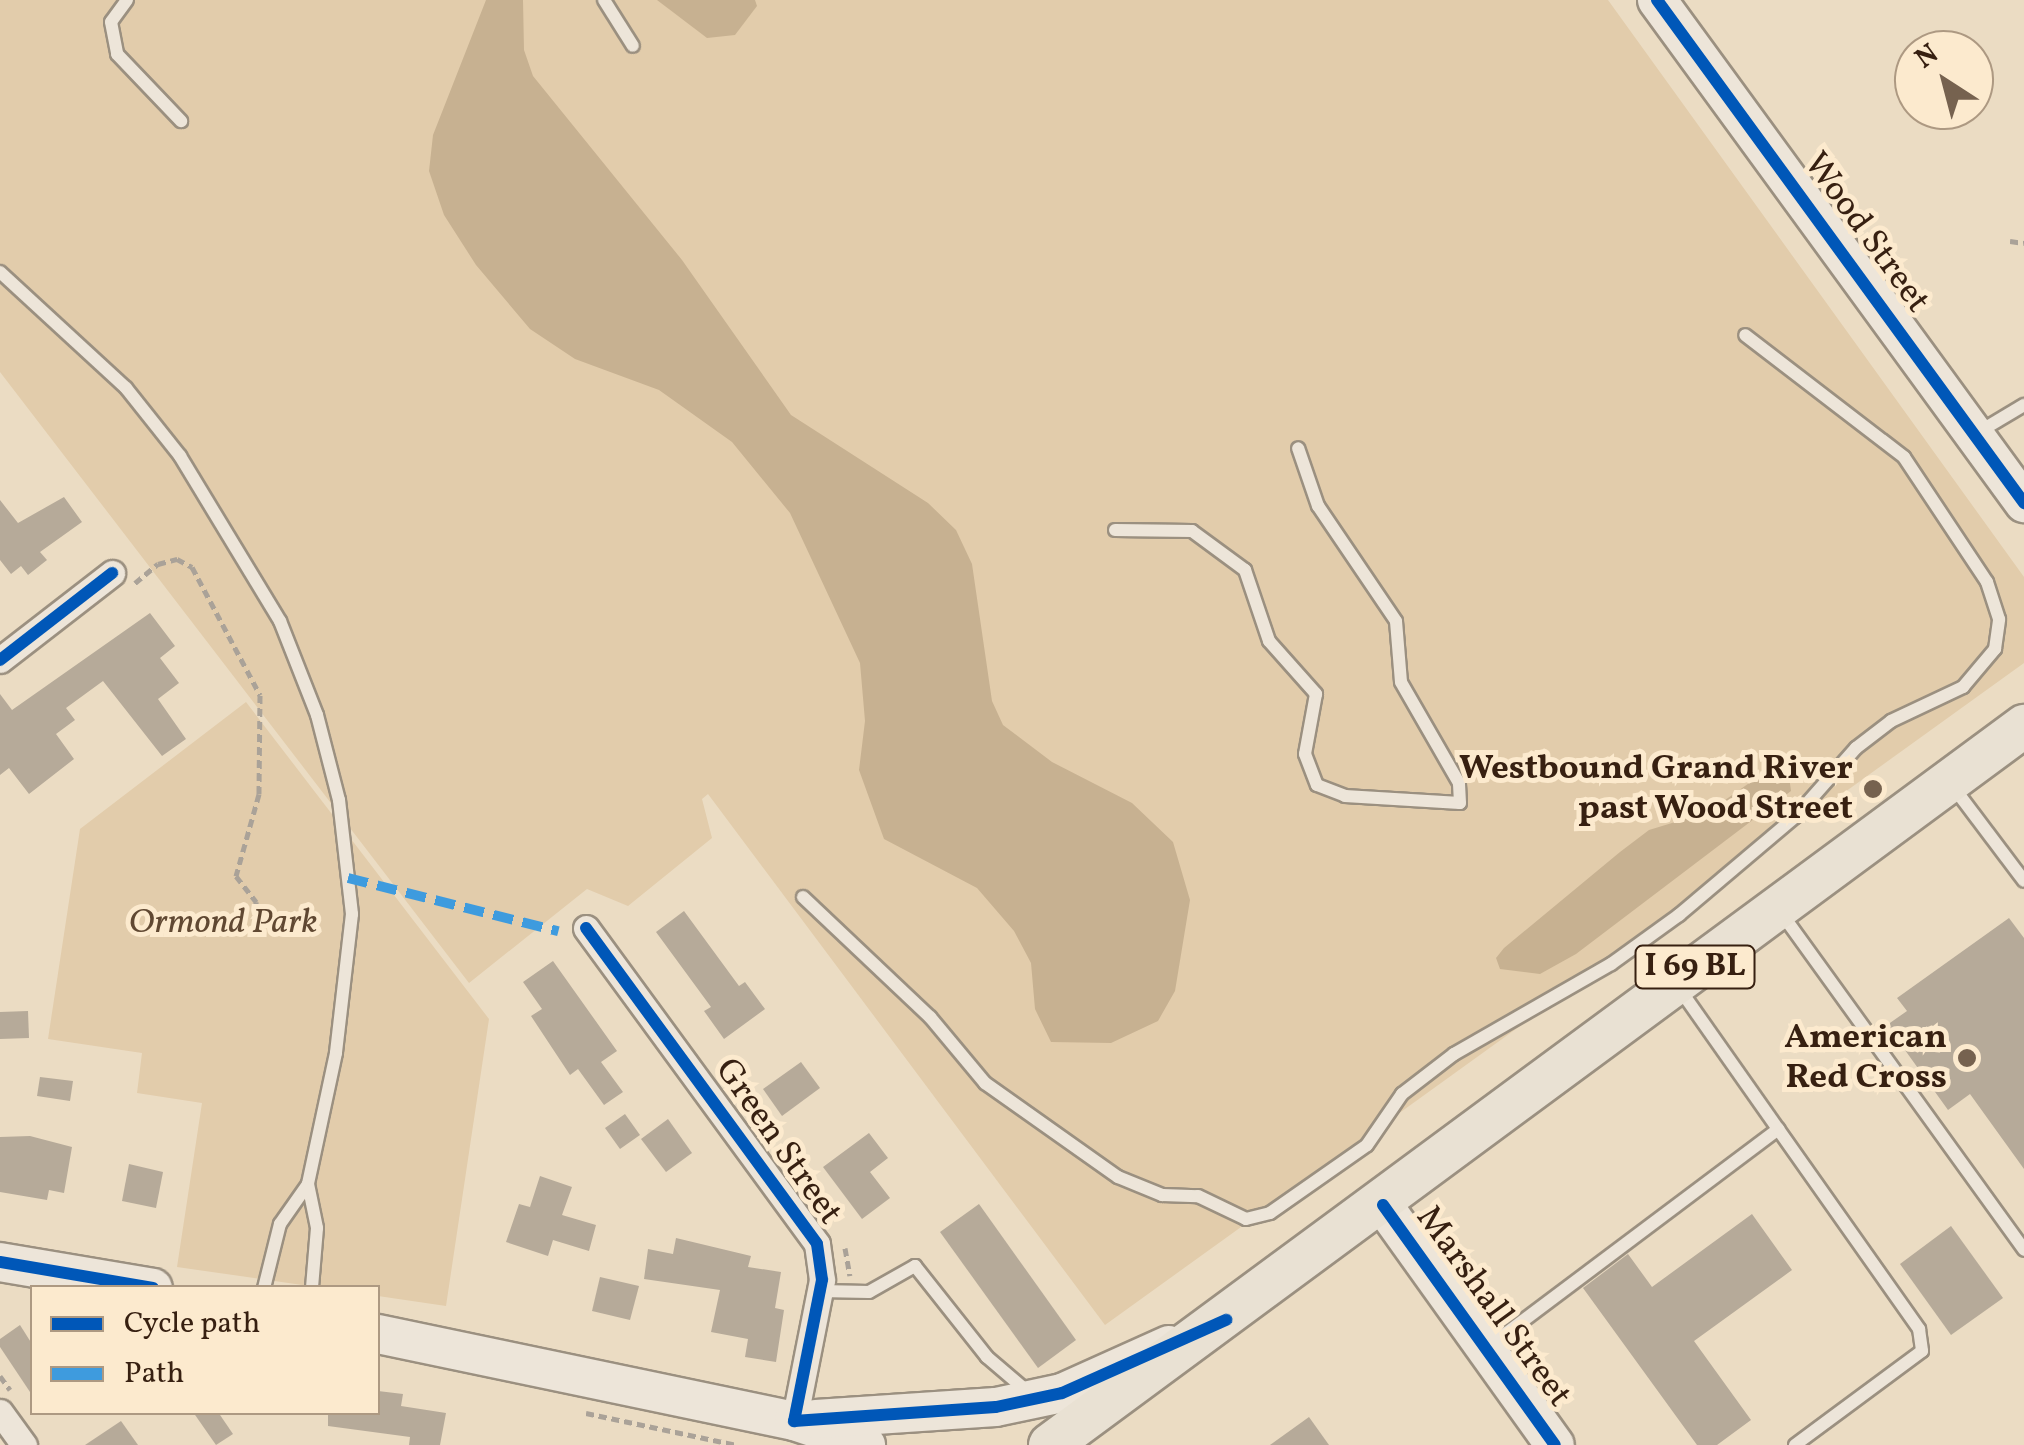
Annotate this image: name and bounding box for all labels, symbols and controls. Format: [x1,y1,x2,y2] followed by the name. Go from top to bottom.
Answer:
[1894,30,1994,130] north arrow
[1908,35,1947,79] text: N
[1794,145,1938,321] street label: Wood Street
[1459,748,1853,830] place label: Westbound Grand River past Wood Street
[1862,778,1884,800] marker: Westbound Grand River past Wood Street
[129,902,317,944] park label: Ormond Park
[1632,940,1758,994] road number: I 69 BL
[1784,1017,1947,1099] place label: American Red Cross
[1956,1047,1978,1069] marker: American Red Cross
[705,1051,851,1233] street label: Green Street
[1406,1199,1580,1415] street label: Marshall Street
[30,1285,380,1415] legend
[124,1303,260,1345] text: Cycle path
[124,1353,184,1395] text: Path

